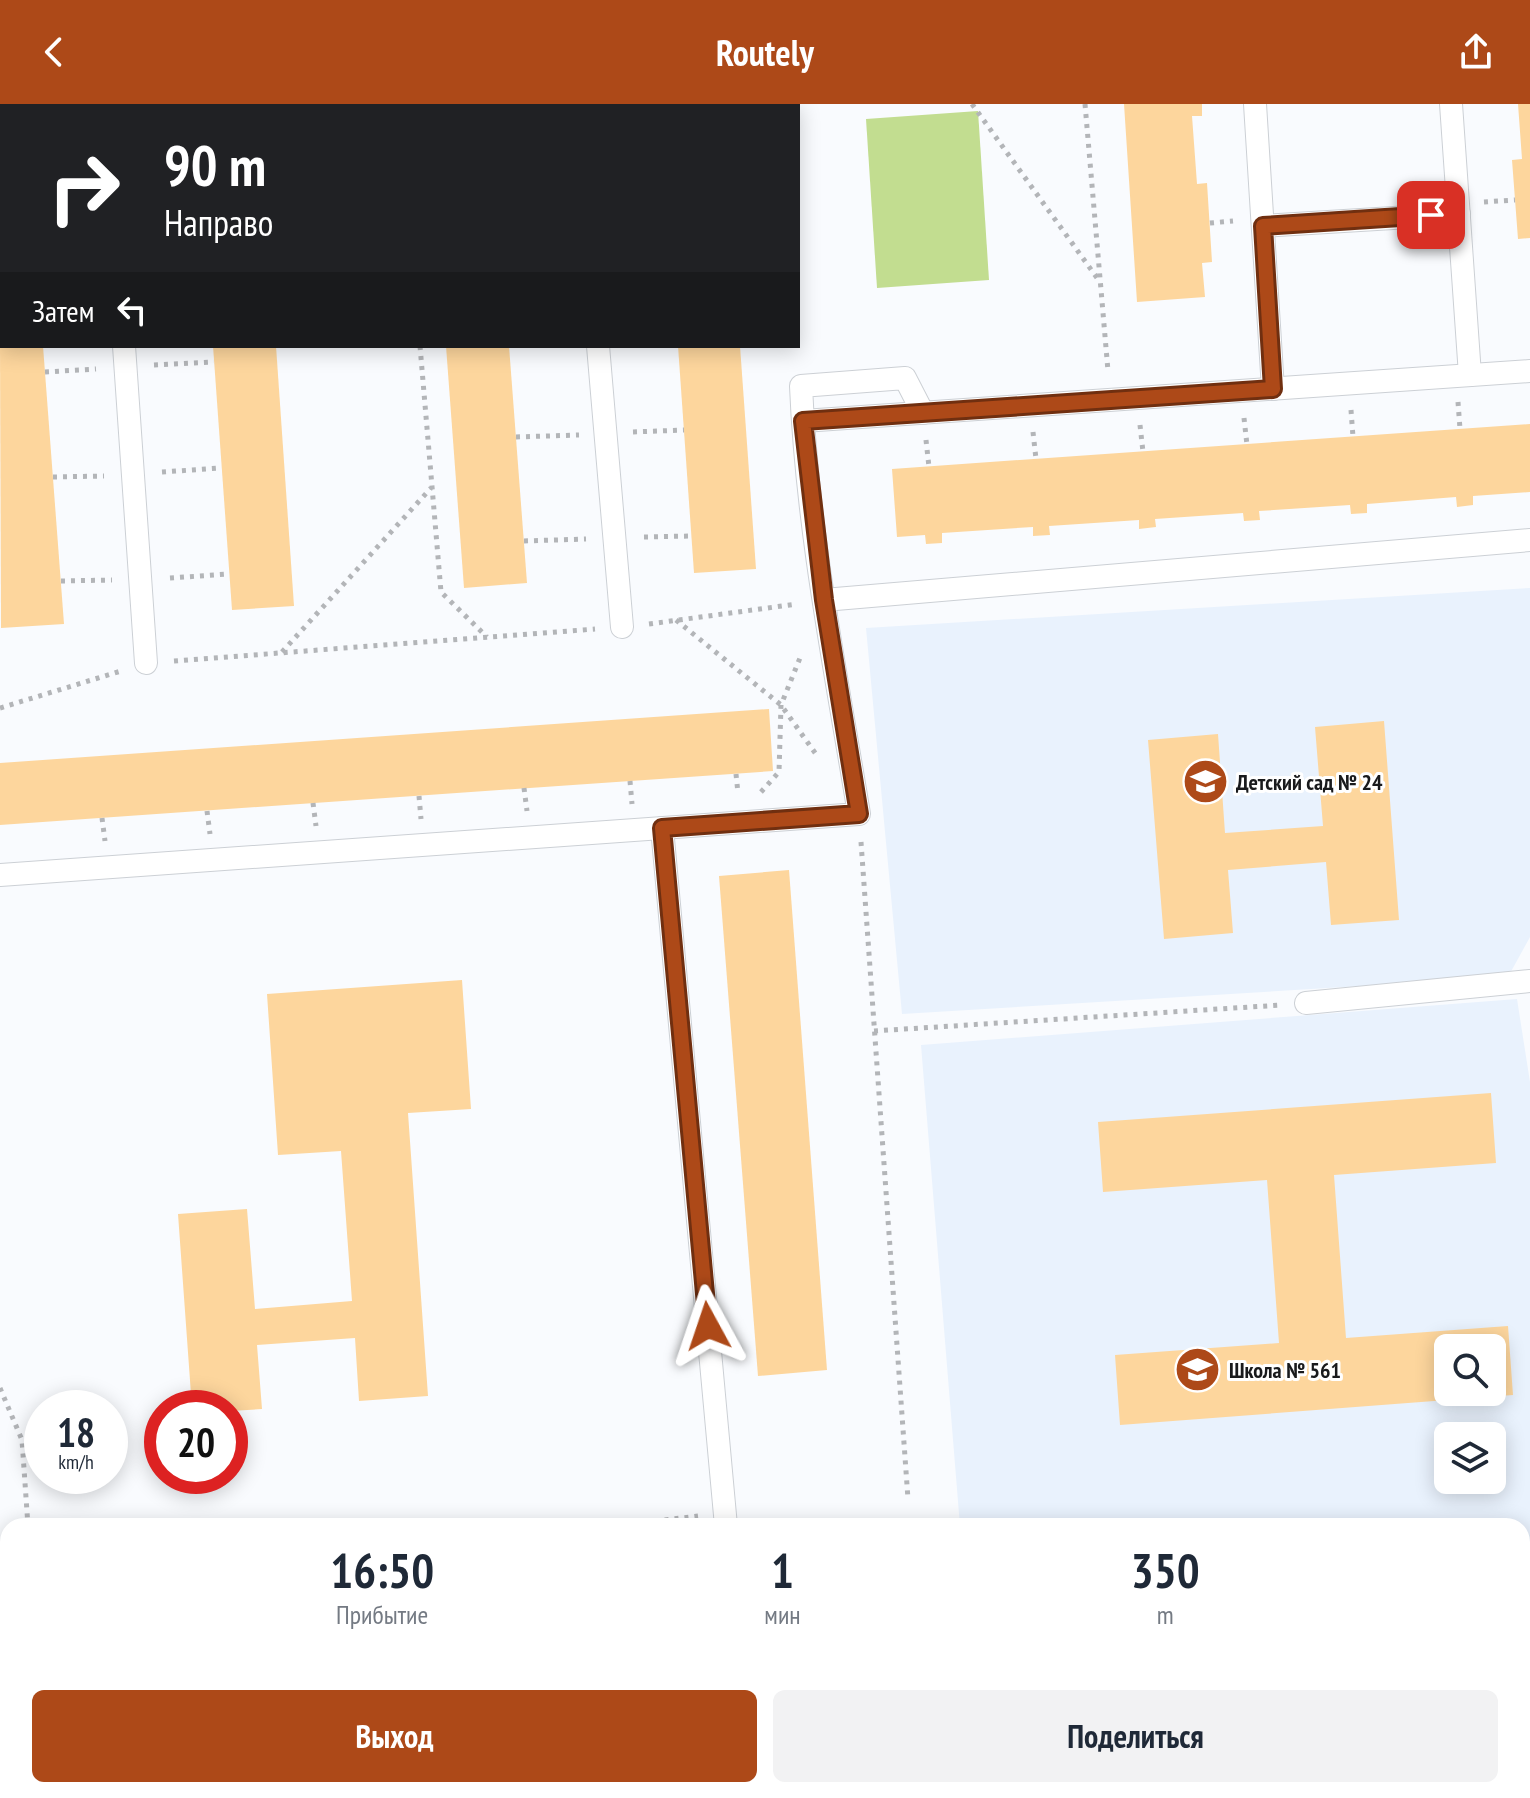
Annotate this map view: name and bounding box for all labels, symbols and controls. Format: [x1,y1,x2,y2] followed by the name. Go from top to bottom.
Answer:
[716,29,814,76] text: Routely
[32,30,76,74] icon: back
[1454,30,1498,74] icon: share
[164,129,266,201] text: 90 m
[32,136,136,240] icon: right
[1397,181,1465,249] pin
[1409,193,1453,237] icon: arrive
[164,199,273,246] text: Направо
[110,288,154,332] icon: left
[32,291,94,330] text: Затем
[1181,758,1229,806] school or university icon: Детский сад № 24
[1236,768,1383,796] place label: Детский сад № 24
[666,1284,750,1368] position arrow
[1434,1334,1506,1494] map controls
[1434,1334,1506,1406] button: search
[1174,1346,1222,1394] school or university icon: Школа № 561
[1229,1356,1341,1384] place label: Школа № 561
[144,1390,248,1494] speed limit sign: 20
[57,1406,95,1458] text: 18
[1434,1422,1506,1494] button: layers
[58,1449,94,1475] text: km/h
[330,1539,434,1601] text: 16:50
[771,1539,794,1601] text: 1
[1131,1539,1200,1601] text: 350
[336,1598,428,1631] text: Прибытие
[764,1598,801,1631] text: мин
[1157,1598,1174,1631] text: m
[32,1690,757,1782] button: Выход
[773,1690,1498,1782] button: Поделиться

